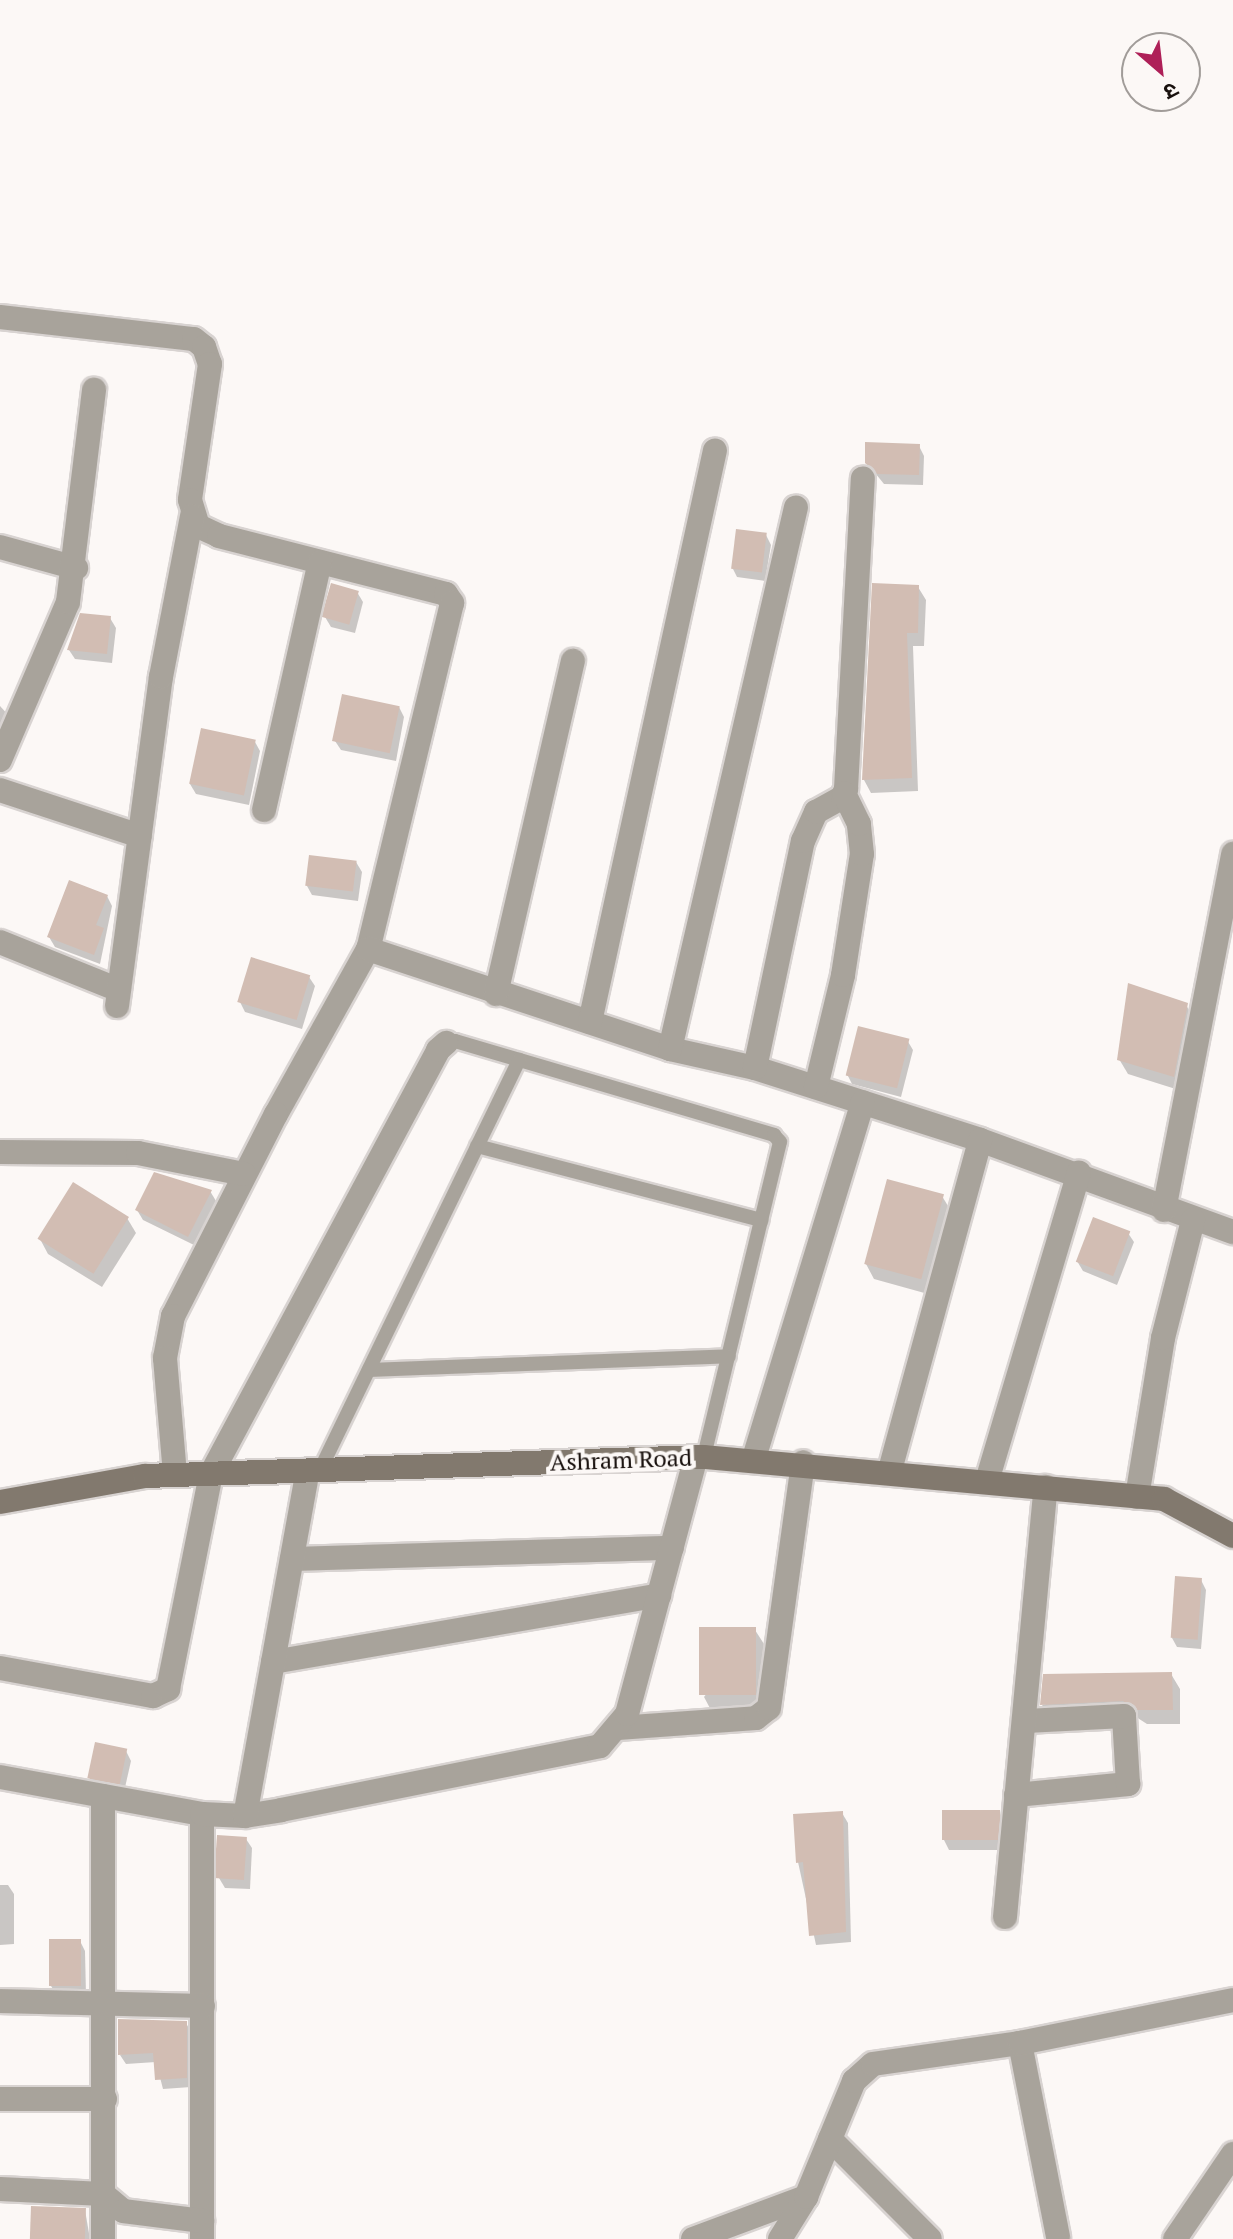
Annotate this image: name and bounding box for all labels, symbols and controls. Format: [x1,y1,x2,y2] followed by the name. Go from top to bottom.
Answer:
[1121,32,1201,112] north arrow
[1159,76,1184,108] text: उ
[549,1443,693,1477] street label: Ashram Road

